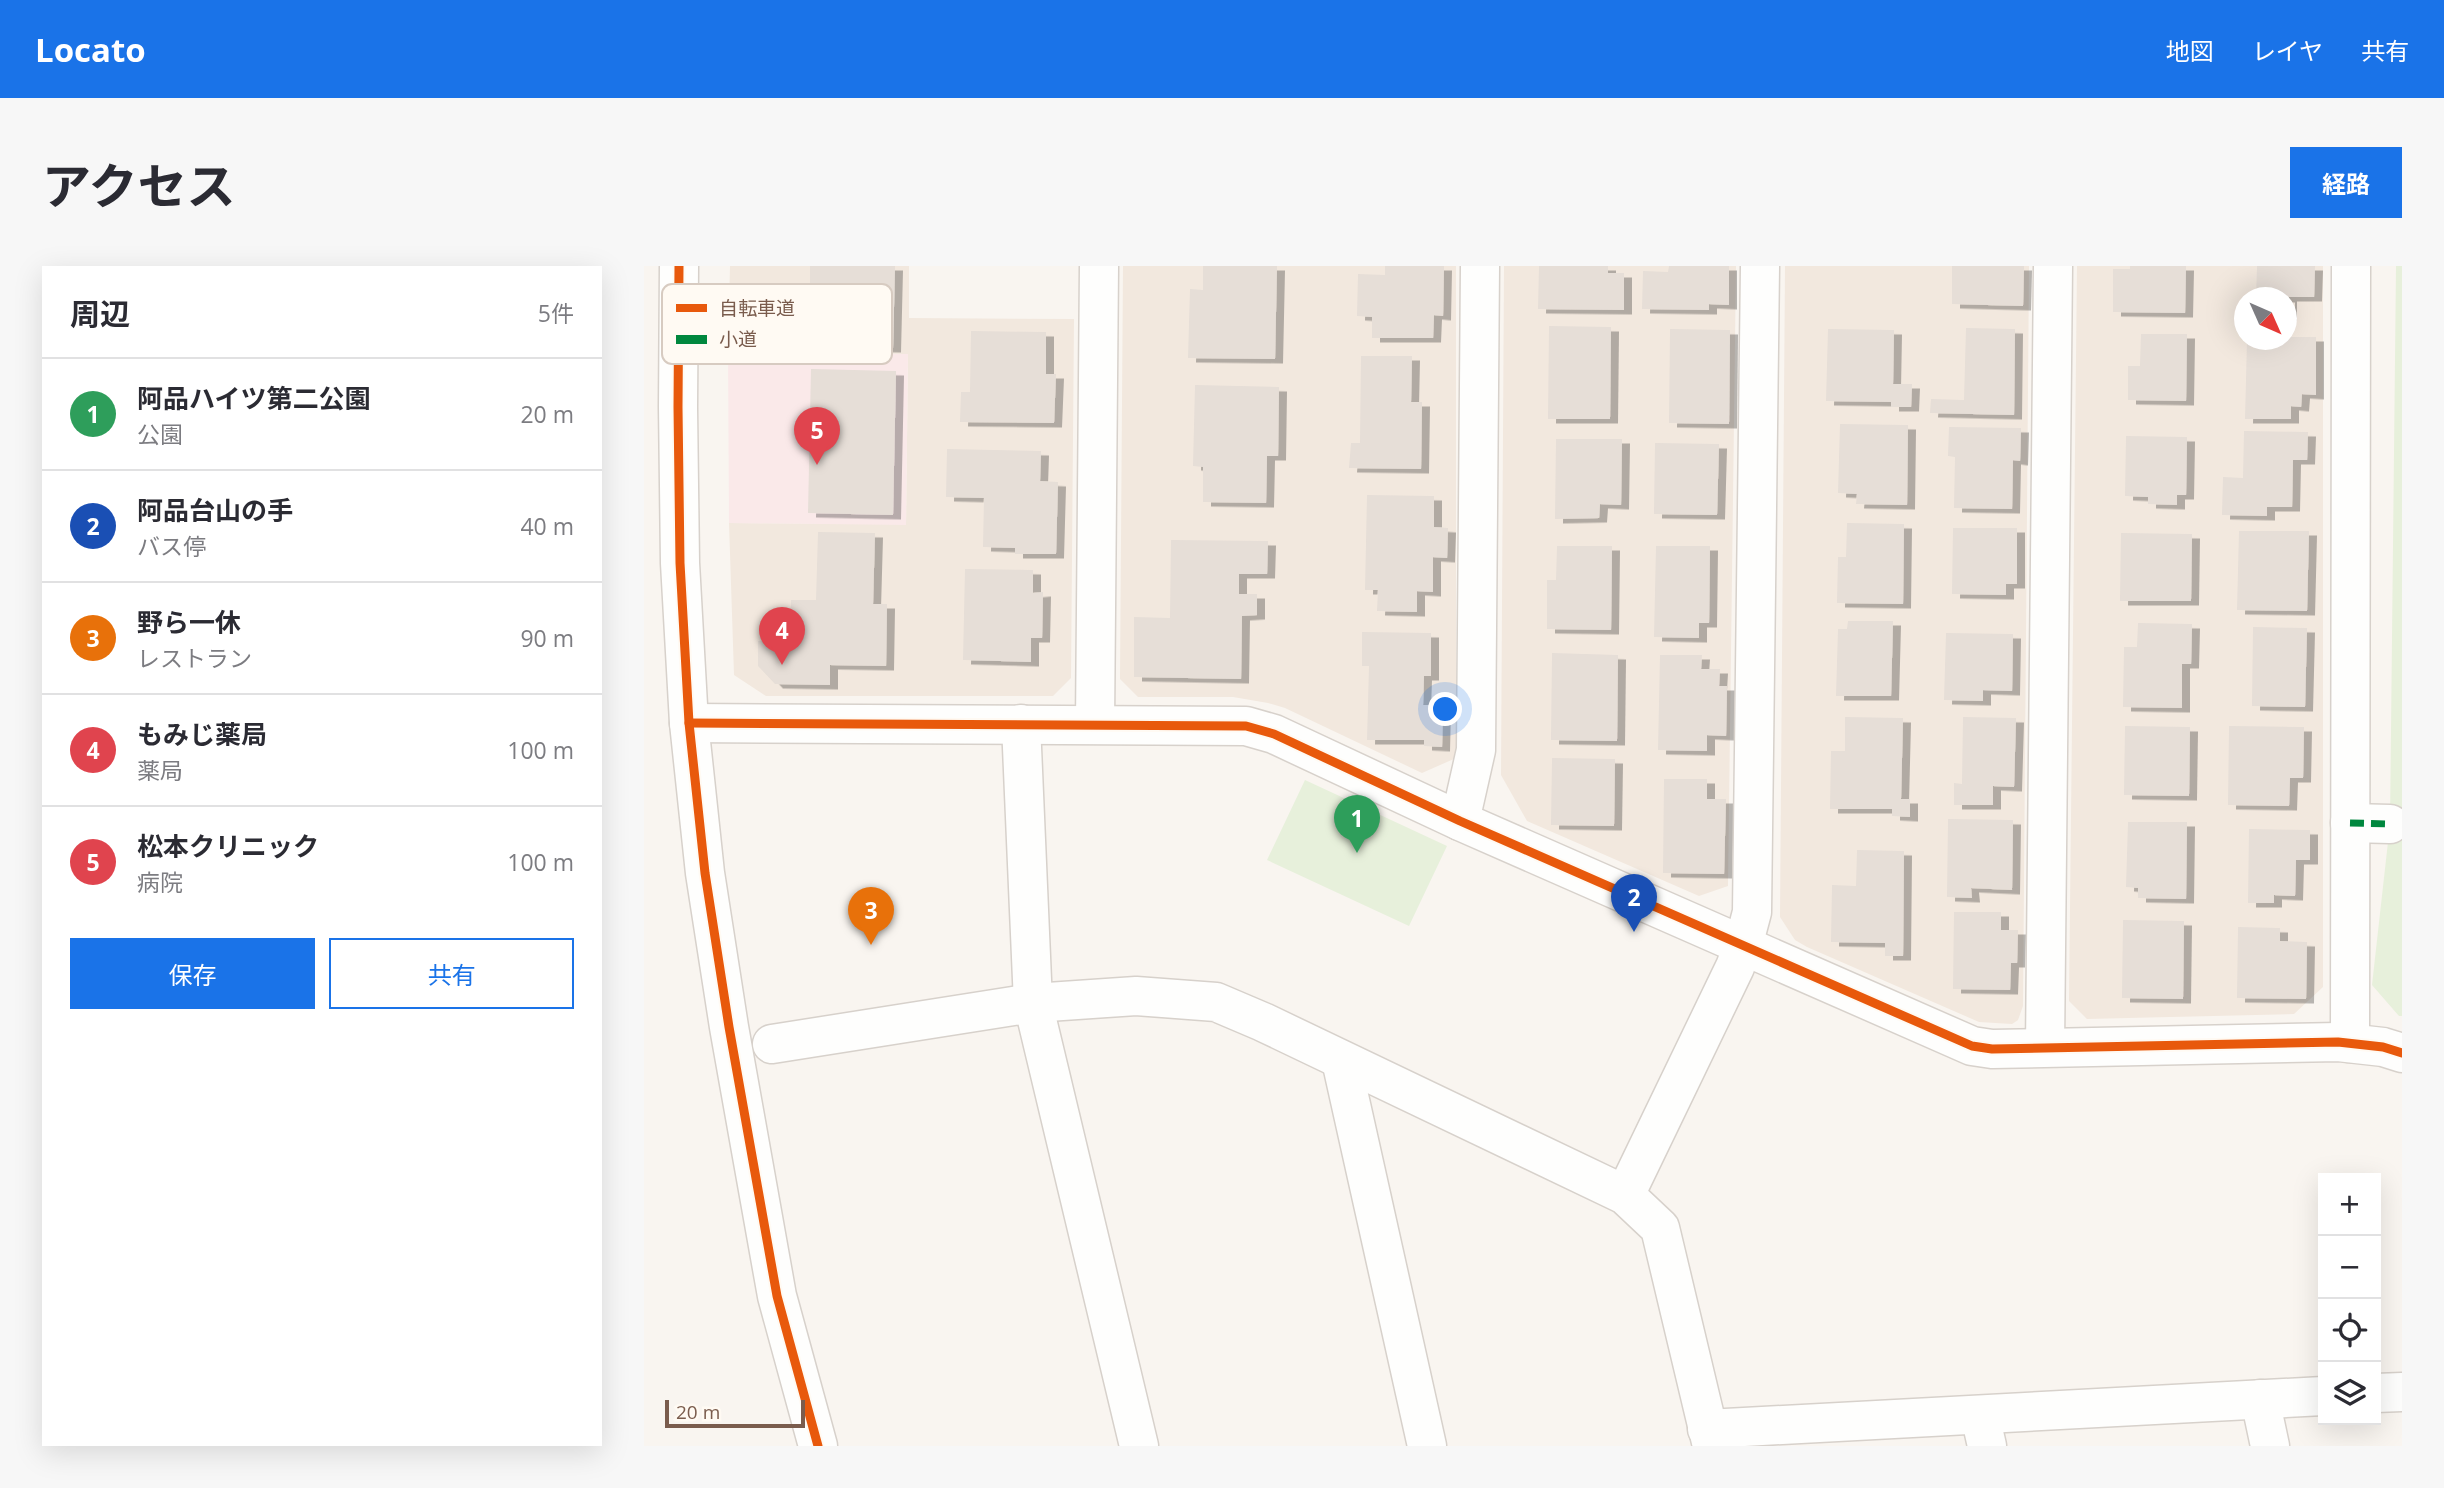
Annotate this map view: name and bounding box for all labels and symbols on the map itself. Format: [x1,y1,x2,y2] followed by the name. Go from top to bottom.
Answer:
[662,284,892,364] legend
[2234,287,2297,350] north arrow
[719,295,795,321] text: 自転車道
[719,326,757,352] text: 小道
[794,407,840,465] pin: 5
[759,607,805,665] pin: 4
[1428,692,1462,726] your location
[1334,795,1380,853] pin: 1
[1611,874,1657,932] pin: 2
[848,887,894,945] pin: 3
[665,1397,805,1429] scale bar

